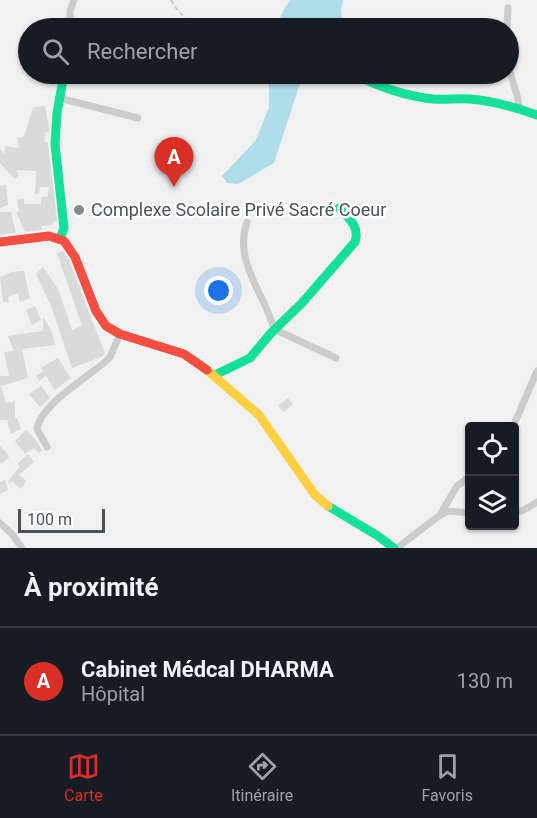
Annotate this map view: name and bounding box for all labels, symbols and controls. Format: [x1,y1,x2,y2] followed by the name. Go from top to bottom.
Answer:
[18,18,519,84] search box
[39,35,72,68] icon: search
[87,39,198,64] text: Rechercher
[154,138,194,187] pin: A
[91,199,386,220] place label: Complexe Scolaire Privé Sacré Coeur
[72,203,86,217] marker: Complexe Scolaire Privé Sacré Coeur
[204,276,233,305] your location
[465,422,519,530] map controls
[465,422,519,476] button: locate
[465,476,519,530] button: layers
[18,506,105,534] scale bar
[27,510,72,529] text: 100 m
[24,572,158,602] text: À proximité
[81,657,334,682] text: Cabinet Médcal DHARMA
[37,669,50,693] text: A
[457,669,513,693] text: 130 m
[81,682,145,706] text: Hôpital
[64,750,103,805] tab: Carte
[231,750,293,805] tab: Itinéraire
[421,750,473,805] tab: Favoris

